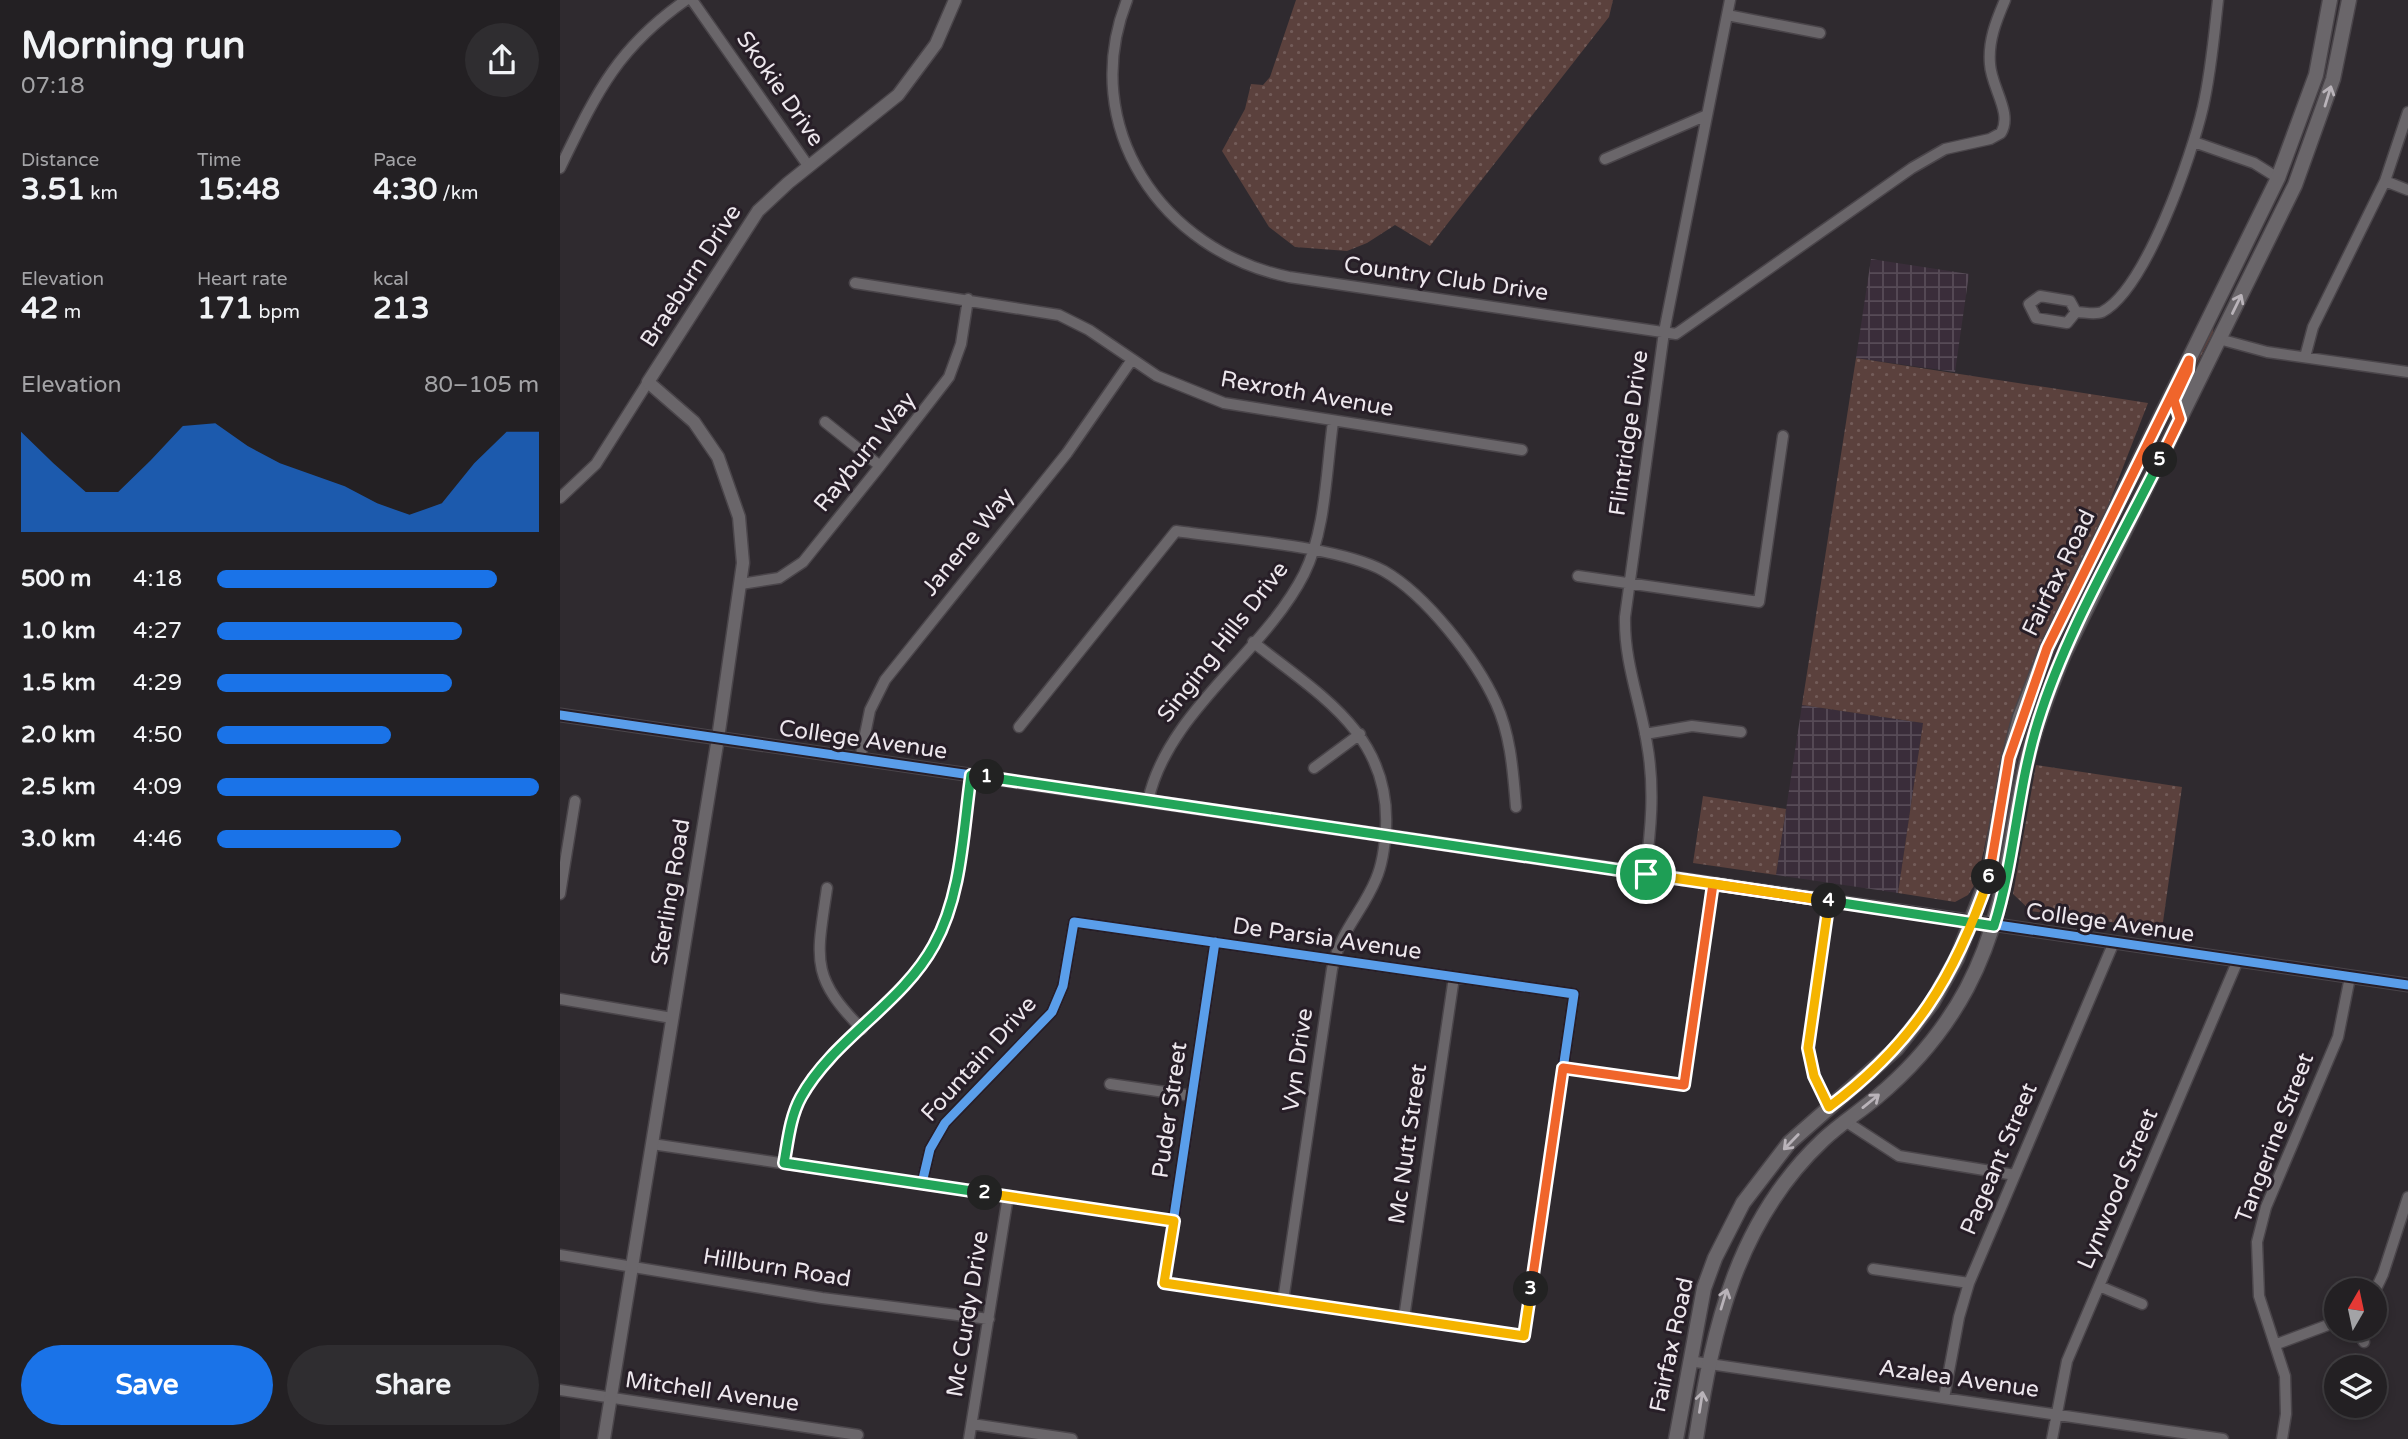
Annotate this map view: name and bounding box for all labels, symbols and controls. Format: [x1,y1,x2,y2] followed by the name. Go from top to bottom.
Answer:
[21,23,245,69] text: Morning run
[465,23,539,97] button: share
[730,26,830,152] street label: Skokie Drive
[21,72,85,100] text: 07:18
[2323,85,2336,107] one-way arrow
[21,149,99,171] text: Distance
[197,149,241,171] text: Time
[373,149,417,171] text: Pace
[21,171,85,208] text: 3.51
[197,171,280,208] text: 15:48
[373,171,437,208] text: 4:30
[85,182,118,204] text: km
[437,182,478,204] text: /km
[634,199,748,353] street label: Braeburn Drive
[1342,251,1550,307] street label: Country Club Drive
[21,268,104,290] text: Elevation
[197,268,288,290] text: Heart rate
[373,268,409,290] text: kcal
[21,290,59,327] text: 42
[197,290,254,327] text: 171
[373,290,430,327] text: 213
[2230,294,2244,315] one-way arrow
[59,301,81,323] text: m
[254,301,300,323] text: bpm
[1604,348,1654,518] street label: Flintridge Drive
[1218,365,1396,423] street label: Rexroth Avenue
[21,371,122,399] text: Elevation
[424,371,539,399] text: 80–105 m
[808,386,922,518] street label: Rayburn Way
[2142,442,2178,477] pin: 5
[2154,448,2165,470] text: 5
[916,482,1020,602] street label: Janene Way
[2016,505,2102,641] street label: Fairfax Road
[1152,556,1294,728] street label: Singing Hills Drive
[21,565,91,593] text: 500 m
[133,565,182,593] text: 4:18
[21,617,96,645] text: 1.0 km
[133,617,182,645] text: 4:27
[21,669,96,697] text: 1.5 km
[133,669,182,697] text: 4:29
[777,714,949,766] street label: College Avenue
[21,721,96,749] text: 2.0 km
[133,721,182,749] text: 4:50
[970,760,1004,794] pin: 1
[981,765,992,787] text: 1
[21,773,96,801] text: 2.5 km
[133,773,182,801] text: 4:09
[646,817,696,967] street label: Sterling Road
[21,825,96,853] text: 3.0 km
[133,825,182,853] text: 4:46
[1616,844,1676,904] pin
[1627,855,1665,893] icon: arrive
[1972,860,2006,894] pin: 6
[1983,865,1994,887] text: 6
[1812,884,1846,918] pin: 4
[1823,889,1834,911] text: 4
[2024,897,2196,949] street label: College Avenue
[1231,912,1423,966] street label: De Parsia Avenue
[915,991,1043,1127] street label: Fountain Drive
[1277,1006,1319,1114] street label: Vyn Drive
[1147,1040,1193,1180] street label: Puder Street
[2230,1049,2320,1227] street label: Tangerine Street
[1383,1062,1433,1226] street label: Mc Nutt Street
[1954,1079,2044,1239] street label: Pageant Street
[1862,1093,1880,1108] one-way arrow
[2072,1104,2165,1273] street label: Lynwood Street
[1783,1133,1800,1150] one-way arrow
[968,1176,1002,1210] pin: 2
[979,1181,990,1203] text: 2
[941,1229,995,1399] street label: Mc Curdy Drive
[701,1242,853,1294] street label: Hillburn Road
[1514,1272,1548,1306] pin: 3
[1644,1275,1700,1415] street label: Fairfax Road
[1525,1277,1536,1299] text: 3
[2324,1278,2387,1340] north arrow
[2324,1278,2387,1418] map controls
[1718,1288,1731,1310] one-way arrow
[21,1345,273,1425] button: Save
[287,1345,539,1425] button: Share
[1877,1354,2041,1404] street label: Azalea Avenue
[2324,1355,2387,1418] button: layers
[623,1366,801,1418] street label: Mitchell Avenue
[1695,1391,1708,1414] one-way arrow

